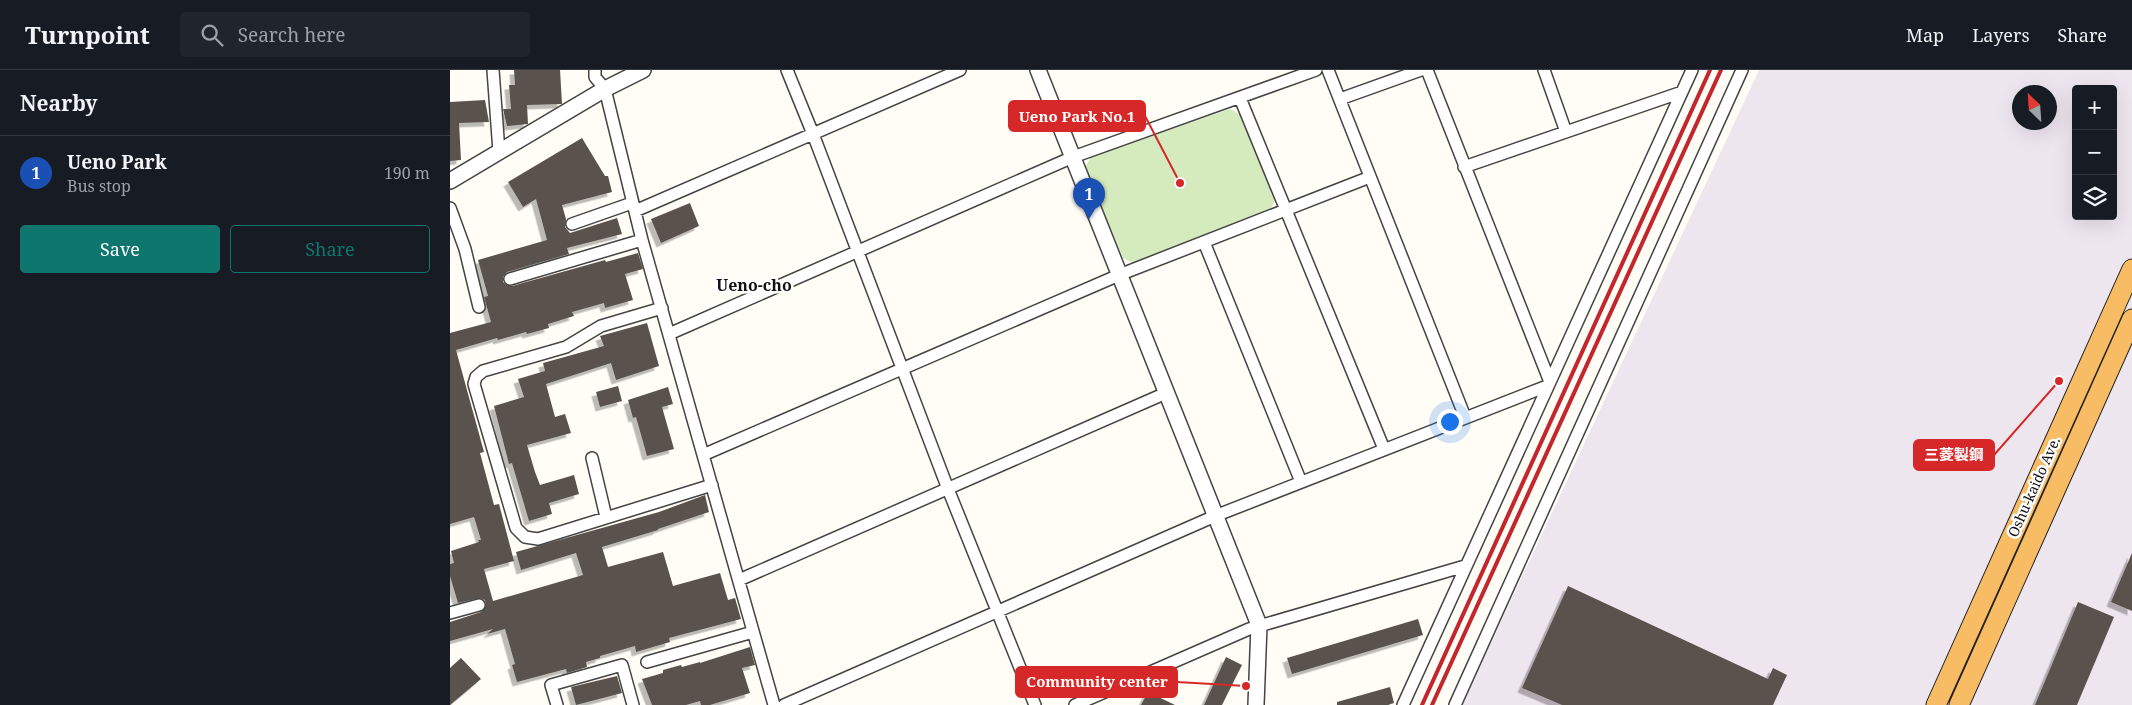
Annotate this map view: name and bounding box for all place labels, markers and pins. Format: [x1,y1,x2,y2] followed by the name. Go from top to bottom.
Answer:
[1009,101,1145,131] callout: Ueno Park No.1
[1073,178,1105,219] pin: 1
[1914,440,1994,470] callout: 三菱製鋼
[1016,667,1177,697] callout: Community center

